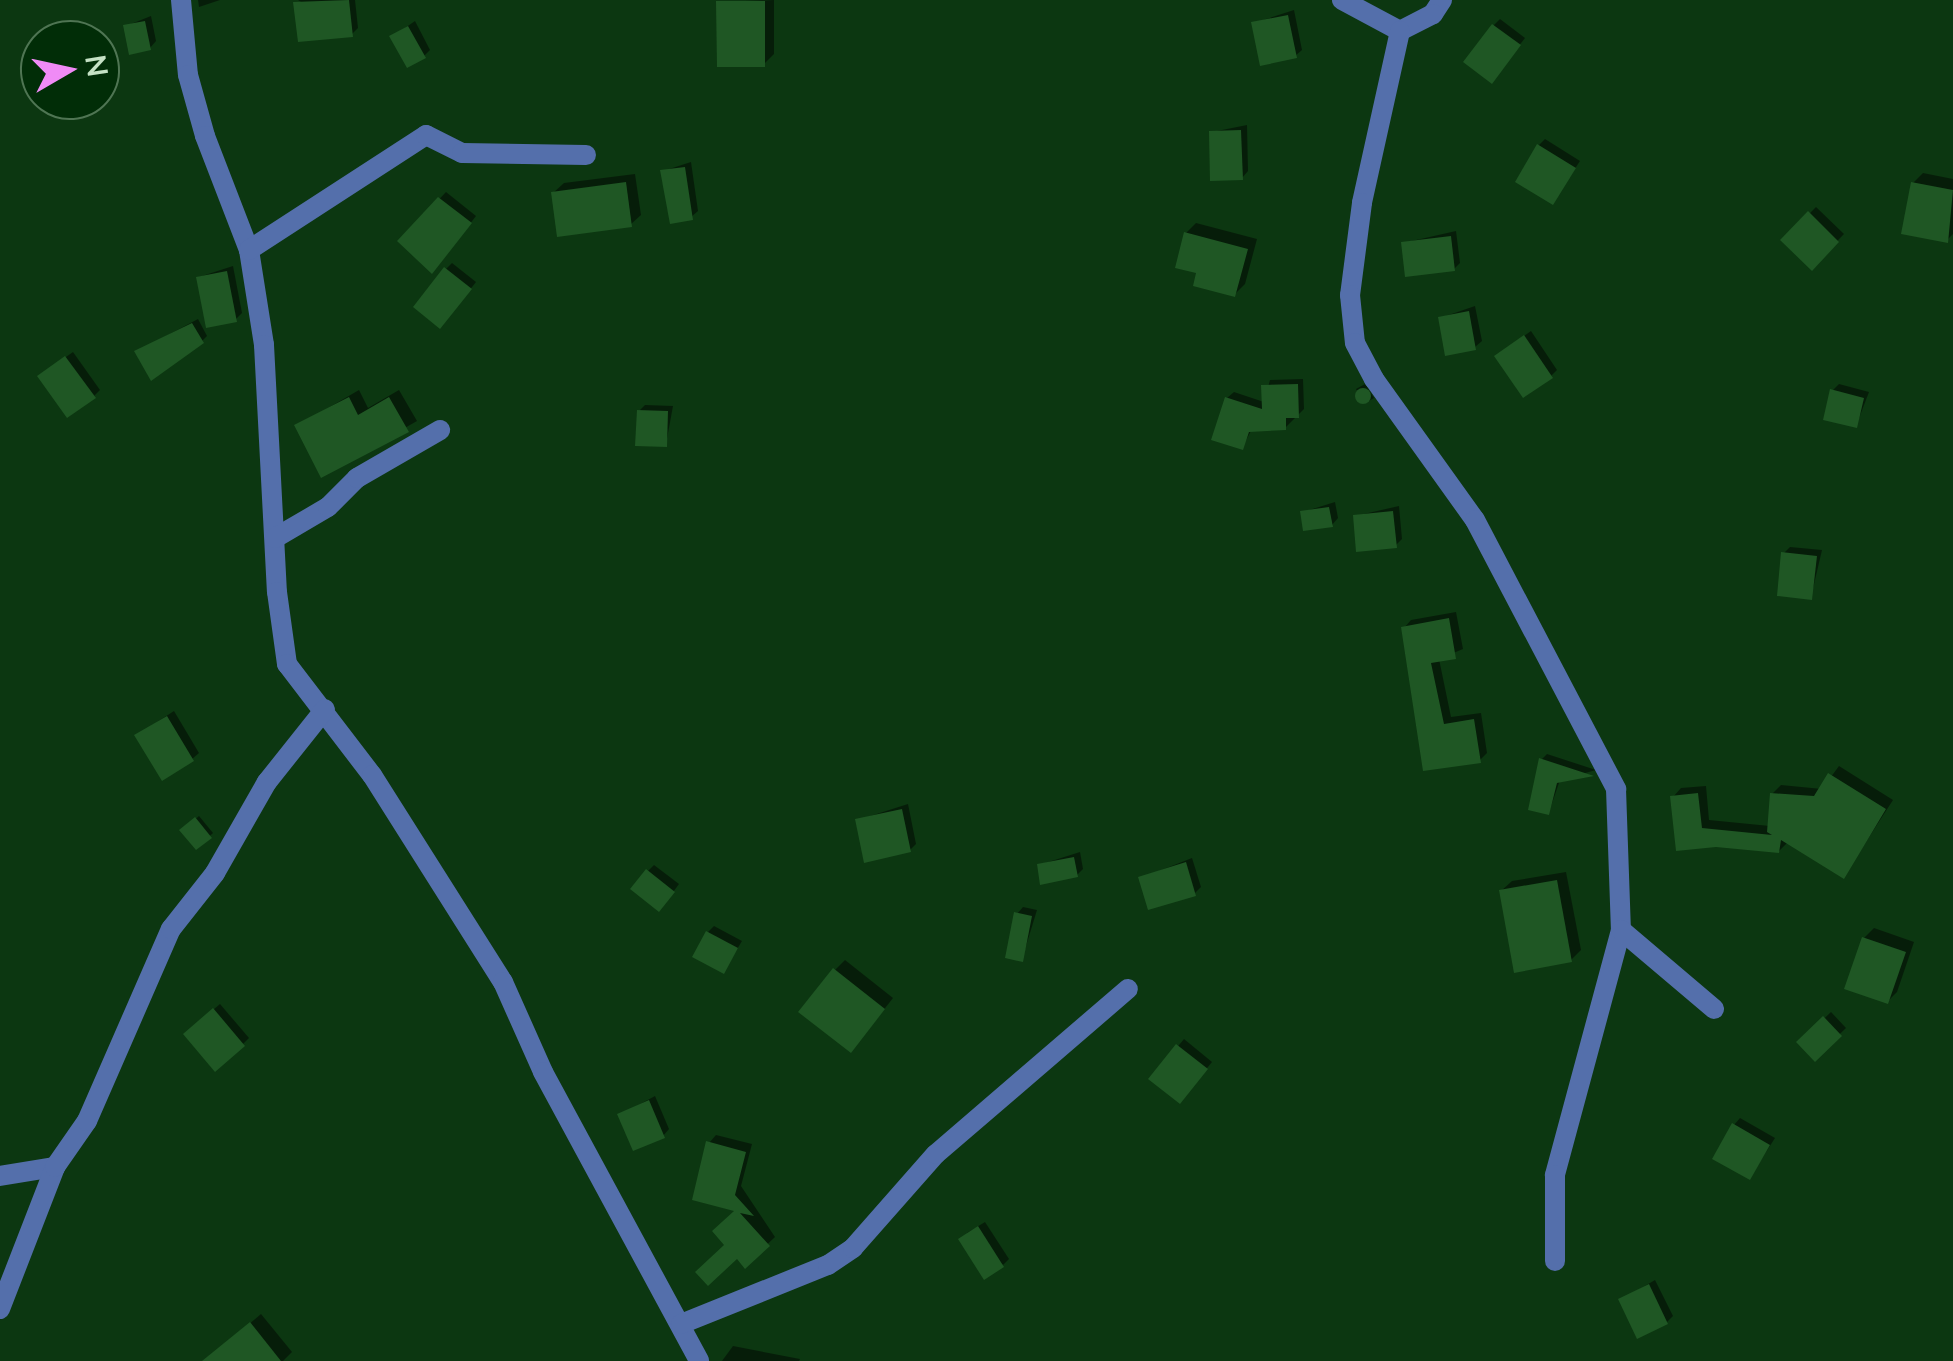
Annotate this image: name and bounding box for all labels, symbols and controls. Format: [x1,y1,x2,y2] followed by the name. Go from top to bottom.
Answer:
[20,20,120,120] north arrow
[79,52,116,79] text: N

